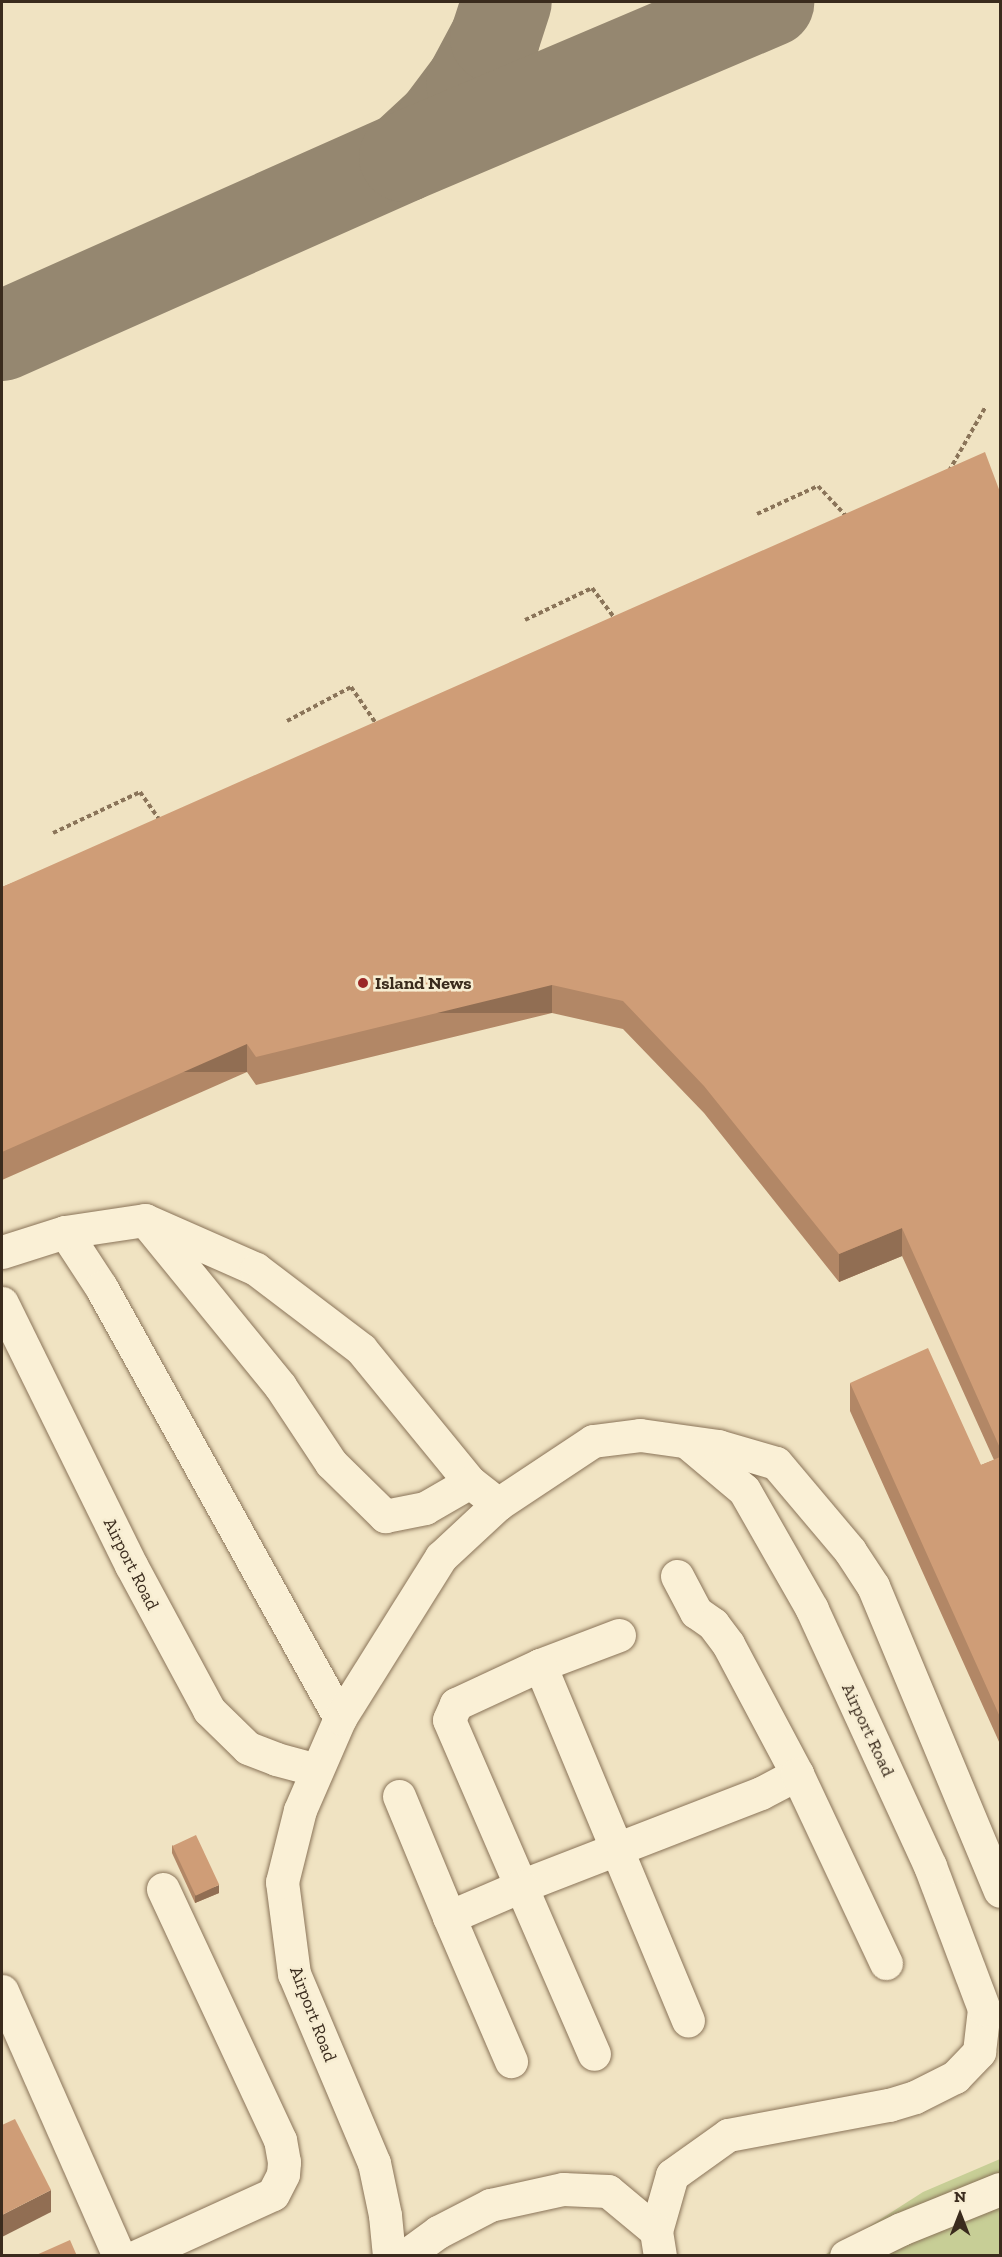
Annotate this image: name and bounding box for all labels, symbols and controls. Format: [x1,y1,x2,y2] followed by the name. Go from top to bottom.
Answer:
[375,972,471,994] place label: Island News
[356,976,370,990] marker: Island News
[99,1514,163,1614] street label: Airport Road
[837,1680,899,1780] street label: Airport Road
[285,1963,341,2065] street label: Airport Road
[930,2185,990,2245] north arrow
[954,2187,966,2206] text: N

